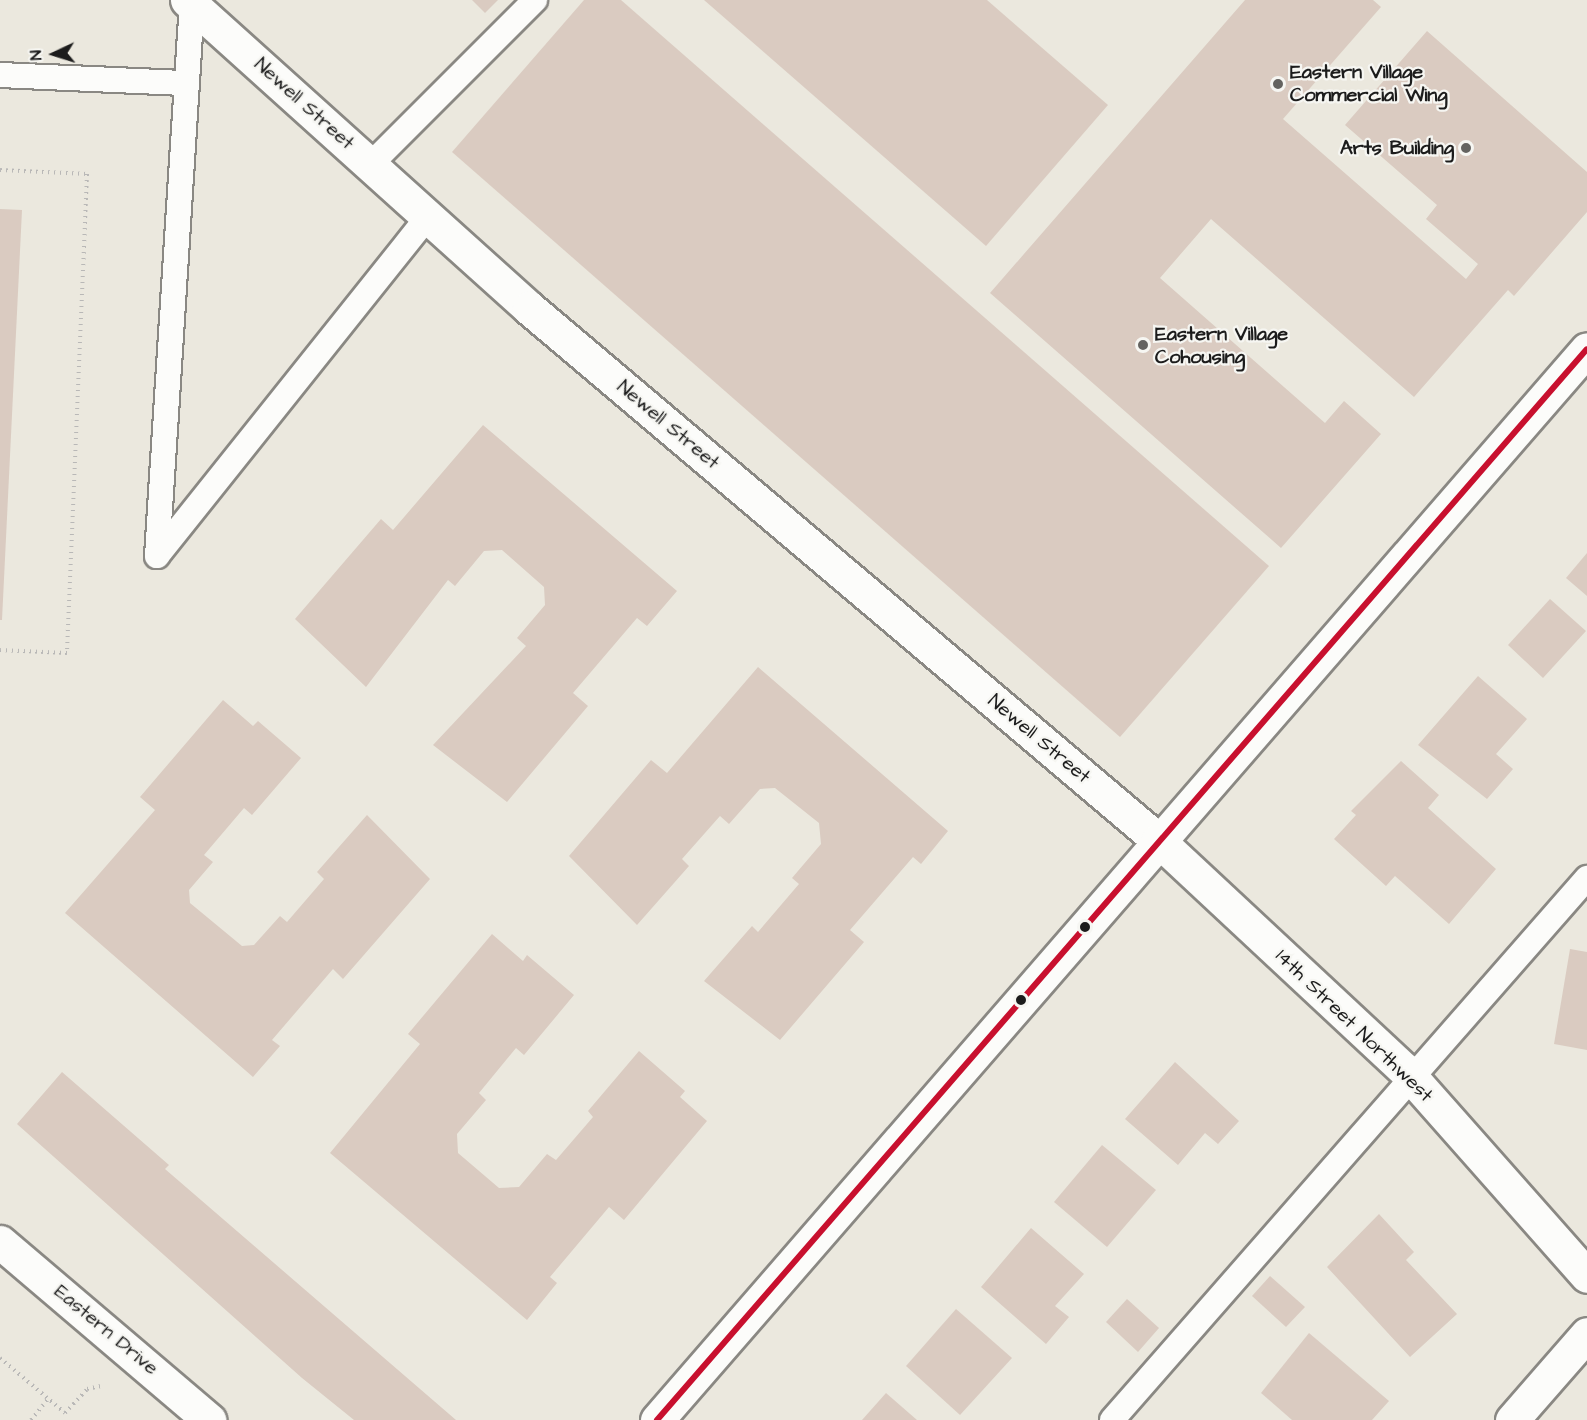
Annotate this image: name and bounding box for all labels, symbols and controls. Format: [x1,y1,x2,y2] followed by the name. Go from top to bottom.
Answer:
[24,24,84,84] north arrow
[25,49,47,61] text: N
[249,53,359,155] street label: Newell Street
[1290,60,1448,107] place label: Eastern Village Commercial Wing
[1271,77,1285,91] marker: Eastern Village Commercial Wing
[1340,136,1454,160] place label: Arts Building
[1459,141,1473,155] marker: Arts Building
[1155,322,1288,369] place label: Eastern Village Cohousing
[1136,338,1150,352] marker: Eastern Village Cohousing
[612,375,724,475] street label: Newell Street
[983,689,1095,789] street label: Newell Street
[1079,921,1091,933] unlabelled marker
[1270,944,1438,1108] street label: 14th Street Northwest
[1015,994,1027,1006] unlabelled marker
[49,1280,163,1380] street label: Eastern Drive

